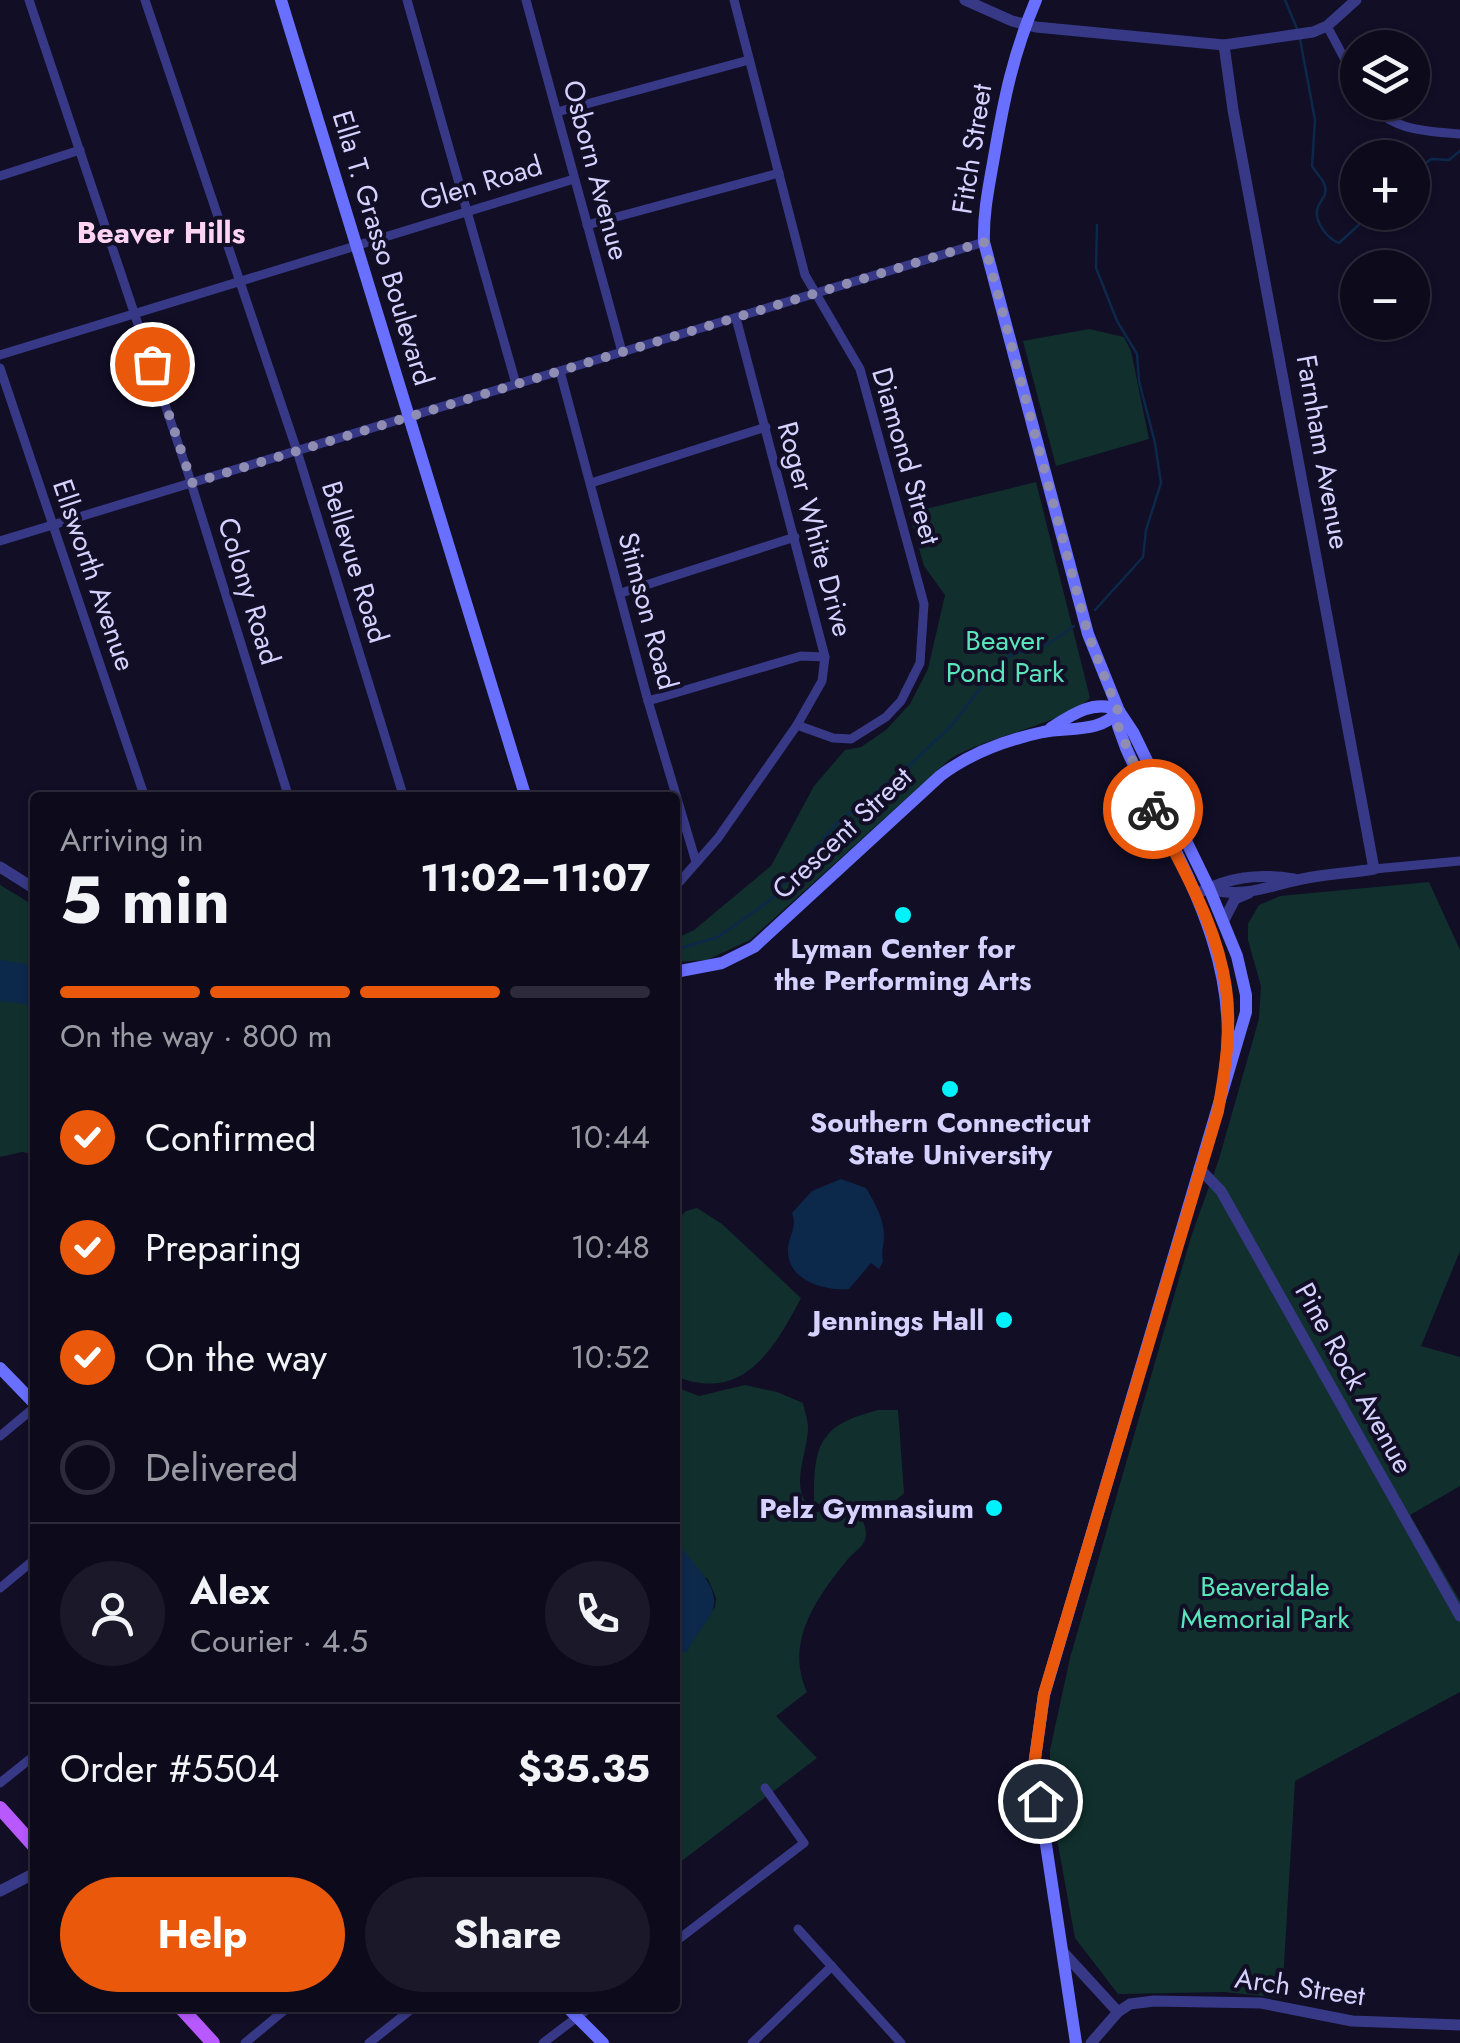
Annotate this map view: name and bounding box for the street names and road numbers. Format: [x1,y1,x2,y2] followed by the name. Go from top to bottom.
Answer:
[552,76,640,264] street label: Osborn Avenue
[941,81,1003,217] street label: Fitch Street
[322,105,444,391] street label: Ella T. Grasso Boulevard
[415,145,547,221] street label: Glen Road
[1286,352,1360,552] street label: Farnham Avenue
[861,362,951,550] street label: Diamond Street
[767,417,863,641] street label: Roger White Drive
[42,474,146,676] street label: Ellsworth Avenue
[311,476,399,648] street label: Bellevue Road
[207,512,291,670] street label: Colony Road
[607,528,689,694] street label: Stimson Road
[763,757,921,909] street label: Crescent Street
[1285,1275,1423,1481] street label: Pine Rock Avenue
[1232,1958,1368,2016] street label: Arch Street

